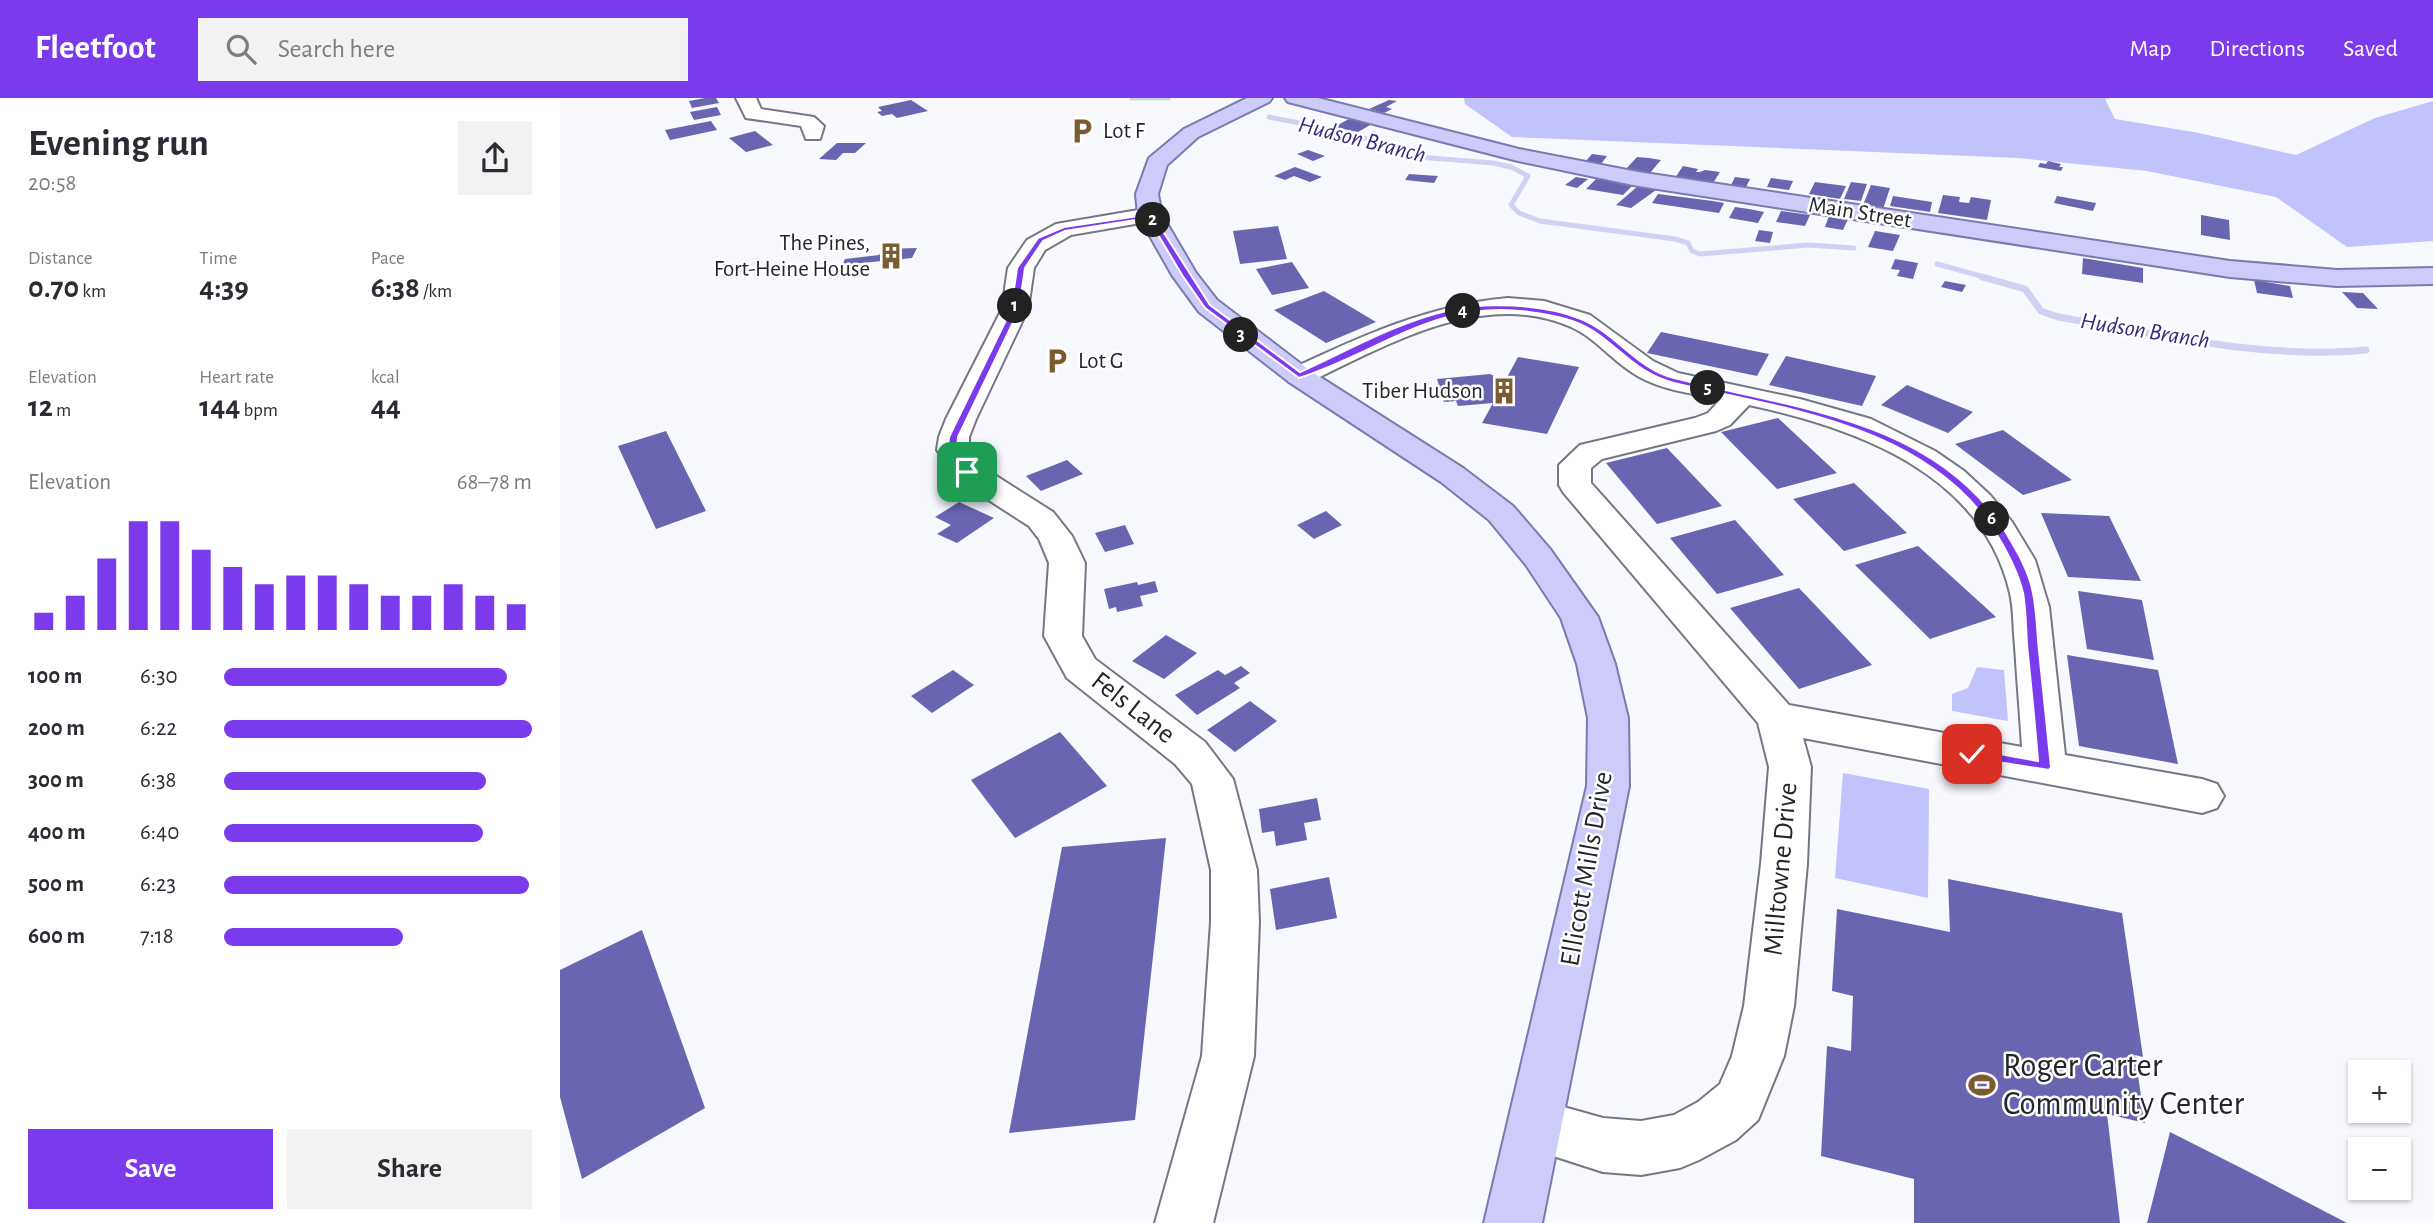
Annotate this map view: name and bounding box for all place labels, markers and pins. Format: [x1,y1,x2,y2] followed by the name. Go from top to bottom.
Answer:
[1067,116,1097,146] parking icon: Lot F
[1103,120,1146,143] place label: Lot F
[1136,202,1170,238] pin: 2
[714,232,870,281] place label: The Pines, Fort-Heine House
[876,241,906,271] building icon: The Pines, Fort-Heine House
[998,288,1032,324] pin: 1
[1446,294,1480,328] pin: 4
[1224,317,1258,352] pin: 3
[1042,346,1072,376] parking icon: Lot G
[1078,350,1123,373] place label: Lot G
[1690,370,1726,406] pin: 5
[1489,376,1519,406] building icon: Tiber Hudson
[1362,380,1483,403] place label: Tiber Hudson
[937,442,997,502] pin
[1974,502,2010,536] pin: 6
[1942,724,2002,784] pin
[2003,1050,2244,1121] place label: Roger Carter Community Center
[1967,1070,1997,1100] sports icon: Roger Carter Community Center

